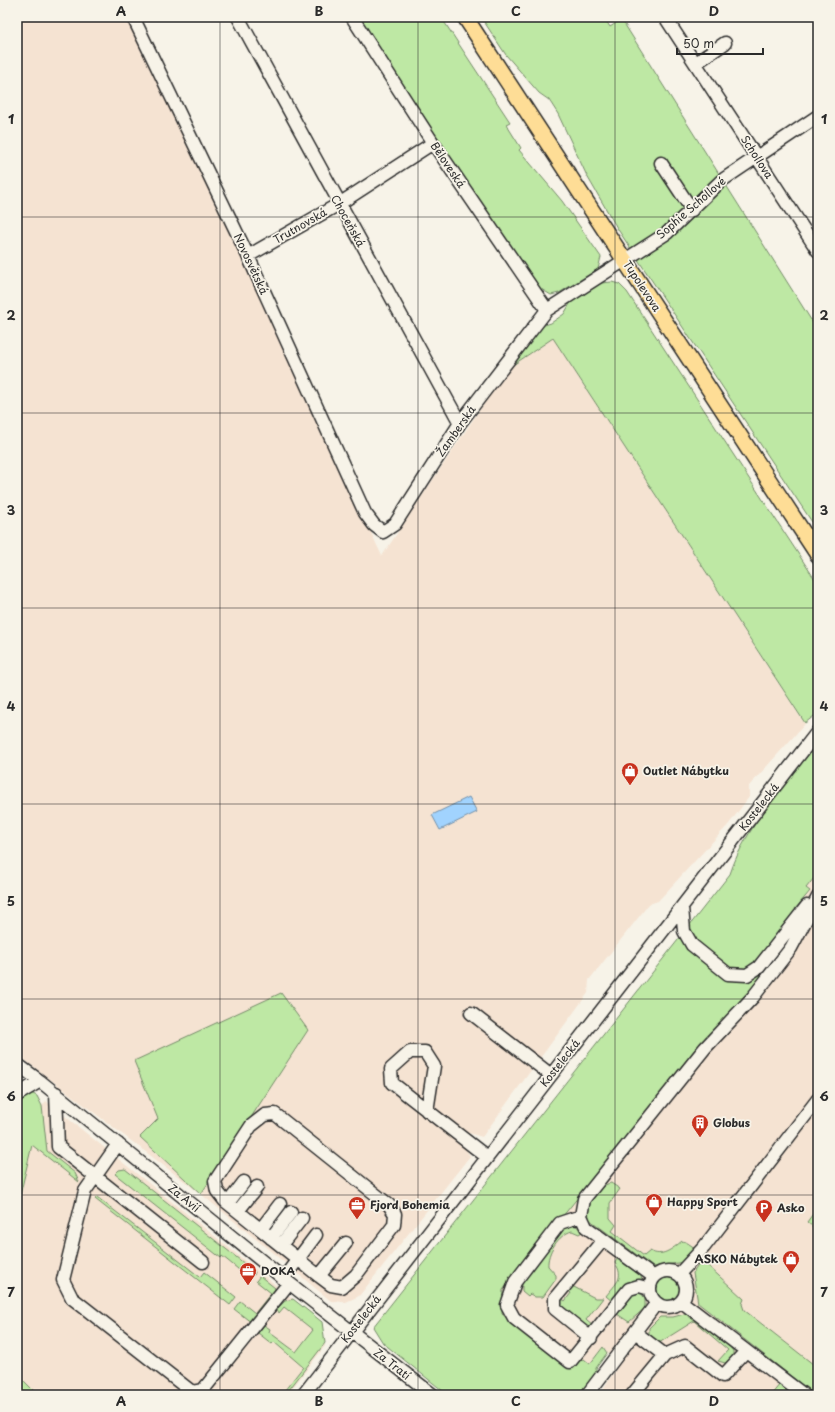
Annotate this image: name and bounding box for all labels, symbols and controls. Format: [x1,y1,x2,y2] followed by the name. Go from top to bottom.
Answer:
[116,1,126,20] text: A
[315,1,324,20] text: B
[511,1,521,20] text: C
[709,1,719,20] text: D
[677,30,763,56] scale bar
[683,34,714,52] text: 50 m
[8,109,14,128] text: 1
[821,109,827,128] text: 1
[737,132,778,182] street label: Schollova
[427,138,470,191] street label: Běloveská
[652,172,729,243] street label: Sophie Schollové
[327,191,370,250] street label: Choceňská
[270,203,330,248] street label: Trutnovská
[230,230,273,297] street label: Novosvětská
[619,257,666,315] street label: Tupolevova
[6,305,16,324] text: 2
[819,305,829,324] text: 2
[432,401,480,460] street label: Žamberská
[7,500,16,519] text: 3
[820,500,829,519] text: 3
[7,696,16,715] text: 4
[820,696,829,715] text: 4
[620,761,640,786] shop icon: Outlet Nábytku
[643,762,729,779] place label: Outlet Nábytku
[735,779,783,834] street label: Kostelecká
[7,891,15,910] text: 5
[820,891,828,910] text: 5
[536,1035,584,1090] street label: Kostelecká
[6,1086,16,1105] text: 6
[819,1086,829,1105] text: 6
[690,1113,710,1138] building icon: Globus
[713,1114,750,1131] place label: Globus
[165,1179,204,1216] street label: Za Avií
[644,1192,664,1217] shop icon: Happy Sport
[667,1193,738,1210] place label: Happy Sport
[347,1195,367,1220] office icon: Fjord Bohemia
[370,1196,450,1213] place label: Fjord Bohemia
[754,1198,774,1223] parking icon: Asko
[776,1199,805,1216] place label: Asko
[781,1249,801,1274] shop icon: ASKO Nábytek
[694,1250,779,1267] place label: ASKO Nábytek
[238,1261,258,1286] office icon: DOKA
[261,1262,295,1279] place label: DOKA
[7,1282,15,1301] text: 7
[820,1282,828,1301] text: 7
[337,1291,385,1346] street label: Kostelecká
[370,1344,415,1384] street label: Za Tratí
[116,1391,126,1410] text: A
[315,1391,324,1410] text: B
[511,1391,521,1410] text: C
[709,1391,719,1410] text: D

